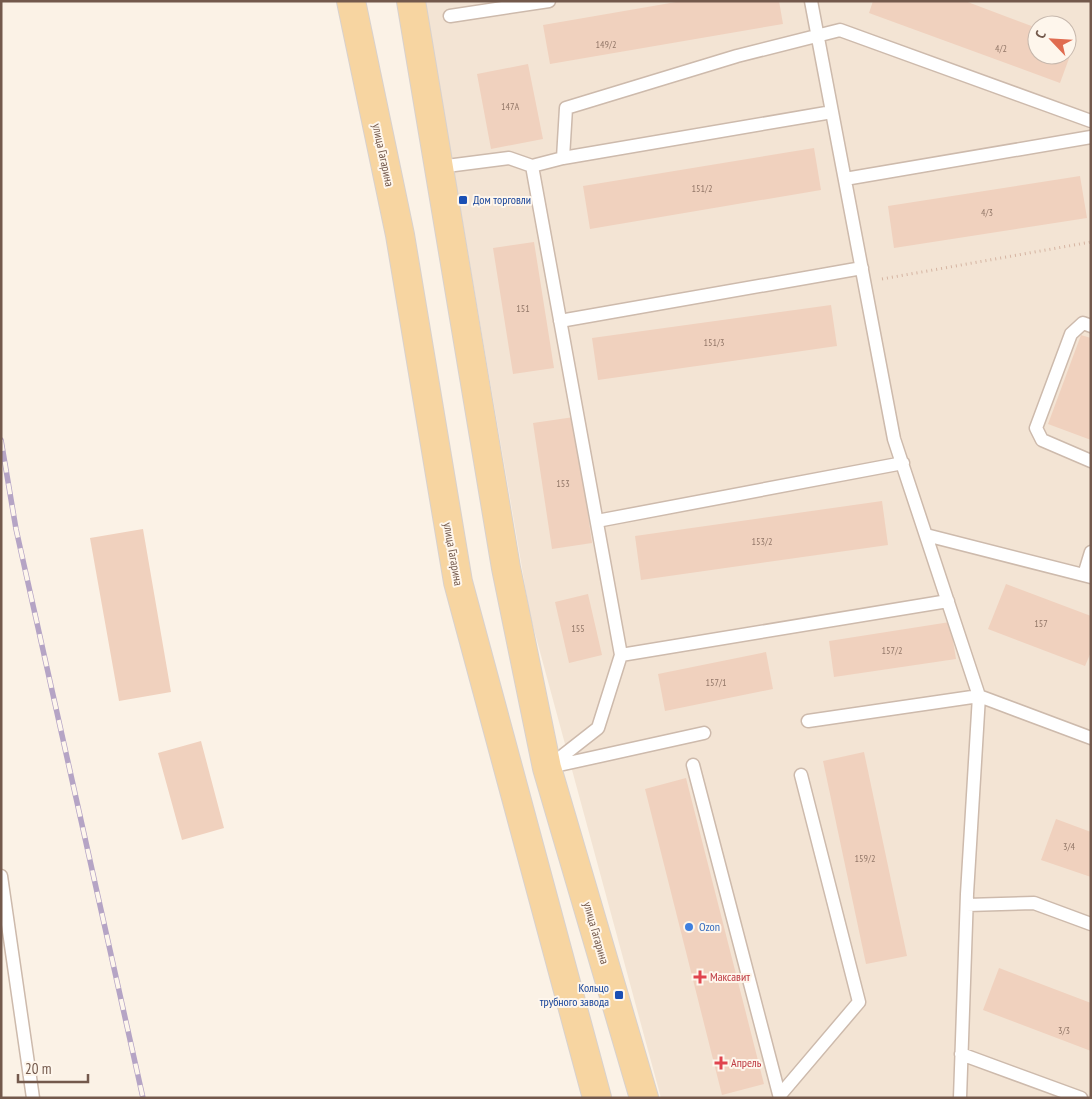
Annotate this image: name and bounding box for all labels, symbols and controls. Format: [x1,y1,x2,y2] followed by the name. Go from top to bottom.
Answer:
[1027,15,1077,65] north arrow
[1031,27,1050,41] text: С
[596,38,616,51] house number: 149/2
[995,42,1007,55] house number: 4/2
[501,100,519,113] house number: 147А
[369,122,398,188] street label: улица Гагарина
[692,182,712,195] house number: 151/2
[473,192,531,207] place label: Дом торговли
[457,194,469,206] marker: Дом торговли
[981,206,993,219] house number: 4/3
[516,302,530,315] house number: 151
[704,336,724,349] house number: 151/3
[556,477,570,490] house number: 153
[441,521,466,587] street label: улица Гагарина
[752,535,772,548] house number: 153/2
[1034,617,1048,630] house number: 157
[571,622,585,635] house number: 155
[882,644,902,657] house number: 157/2
[706,676,726,689] house number: 157/1
[1063,840,1075,853] house number: 3/4
[855,852,875,865] house number: 159/2
[580,900,613,966] street label: улица Гагарина
[699,919,720,934] place label: Ozon
[683,921,695,933] marker: Ozon
[710,969,750,984] place label: Максавит
[694,971,706,983] marker: Максавит
[540,980,609,1009] place label: Кольцо трубного завода
[613,989,625,1001] marker: Кольцо трубного завода
[1058,1024,1070,1037] house number: 3/3
[18,1052,88,1084] scale bar
[731,1055,762,1070] place label: Апрель
[715,1057,727,1069] marker: Апрель
[25,1059,51,1078] text: 20 m

